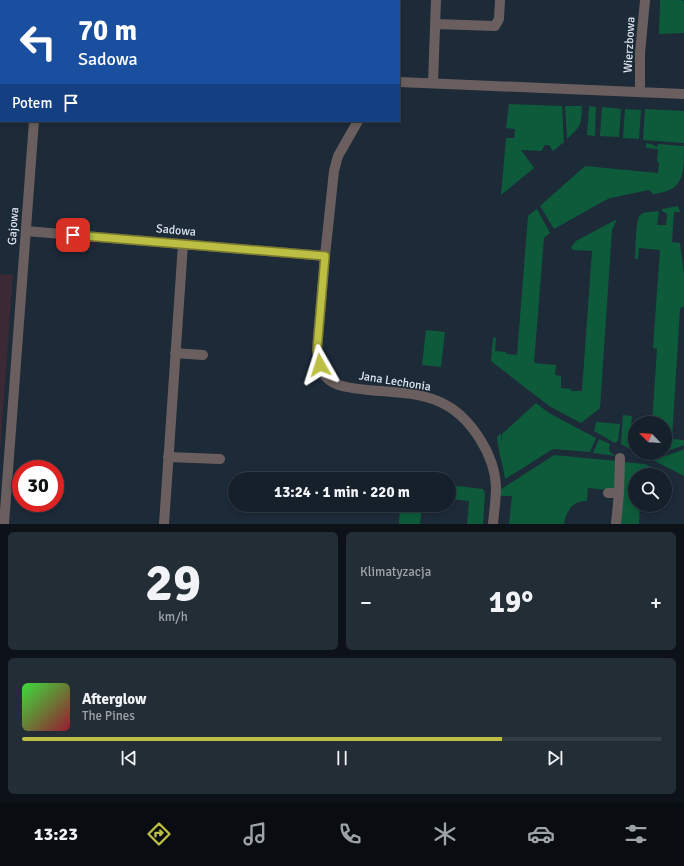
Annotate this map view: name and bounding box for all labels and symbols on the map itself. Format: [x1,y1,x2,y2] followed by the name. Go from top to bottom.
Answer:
[621,16,638,74] street label: Wierzbowa
[5,207,22,245] street label: Gajowa
[56,218,90,252] pin
[155,221,196,240] street label: Sadowa
[299,344,341,386] position arrow
[358,368,432,395] street label: Jana Lechonia
[628,416,672,460] north arrow
[12,460,64,512] speed limit sign: 30

